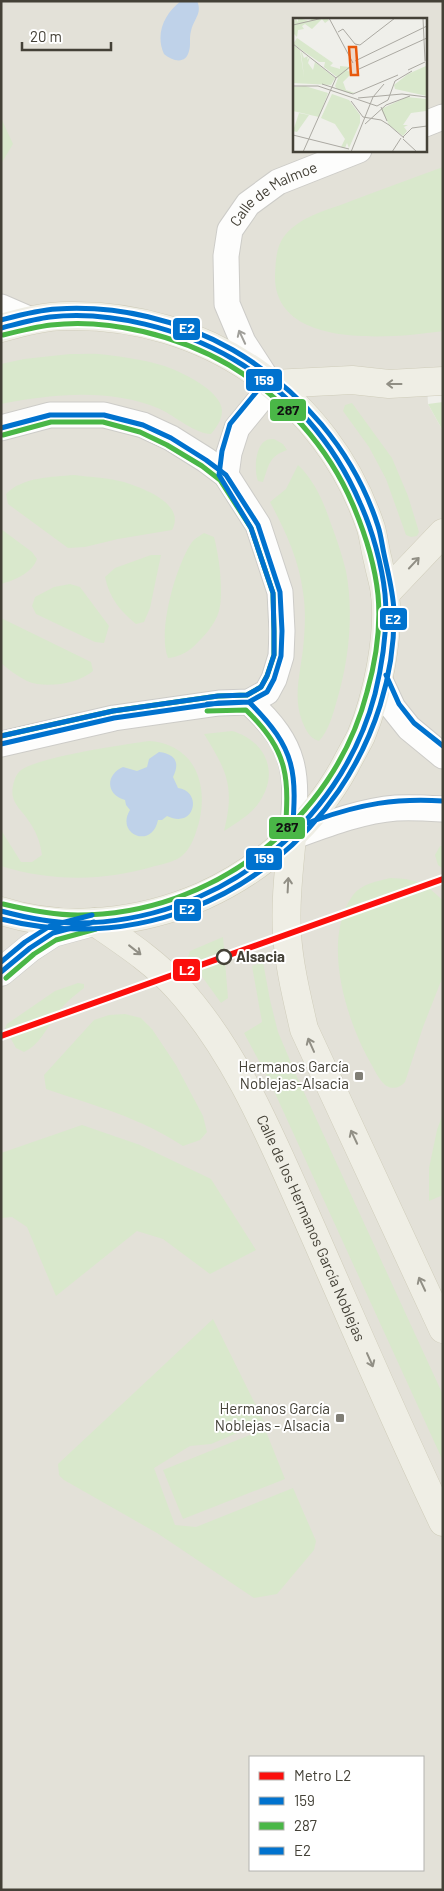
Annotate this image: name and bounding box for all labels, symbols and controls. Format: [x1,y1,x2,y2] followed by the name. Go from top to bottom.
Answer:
[293,18,426,151] inset map
[22,20,111,52] scale bar
[30,27,62,45] text: 20 m
[225,157,320,229] street label: Calle de Malmoe
[172,317,201,341] line badge: E2
[179,319,195,336] text: E2
[236,330,246,345] one-way arrow
[245,368,283,392] line badge: 159
[254,371,274,388] text: 159
[386,379,402,389] one-way arrow
[269,398,307,422] line badge: 287
[277,401,299,418] text: 287
[408,557,420,570] one-way arrow
[379,607,408,631] line badge: E2
[385,610,401,627] text: E2
[268,816,306,840] line badge: 287
[276,818,298,835] text: 287
[245,847,283,871] line badge: 159
[254,849,274,866] text: 159
[284,878,293,894] one-way arrow
[173,898,202,922] line badge: E2
[179,900,195,917] text: E2
[128,945,142,955] one-way arrow
[236,947,285,965] place label: Alsacia
[216,949,232,965] marker: Alsacia
[172,958,201,982] line badge: L2
[179,961,195,978] text: L2
[306,1038,316,1053] one-way arrow
[239,1057,349,1092] place label: Hermanos García Noblejas-Alsacia
[353,1070,365,1082] marker: Hermanos García Noblejas-Alsacia
[253,1112,370,1344] street label: Calle de los Hermanos García Noblejas
[348,1130,358,1145] one-way arrow
[417,1277,427,1292] one-way arrow
[365,1352,375,1367] one-way arrow
[215,1399,330,1434] place label: Hermanos García Noblejas - Alsacia
[334,1412,346,1424] marker: Hermanos García Noblejas - Alsacia
[249,1756,424,1871] legend
[294,1766,351,1784] text: Metro L2
[294,1791,315,1809] text: 159
[294,1816,317,1834] text: 287
[294,1841,311,1859] text: E2

